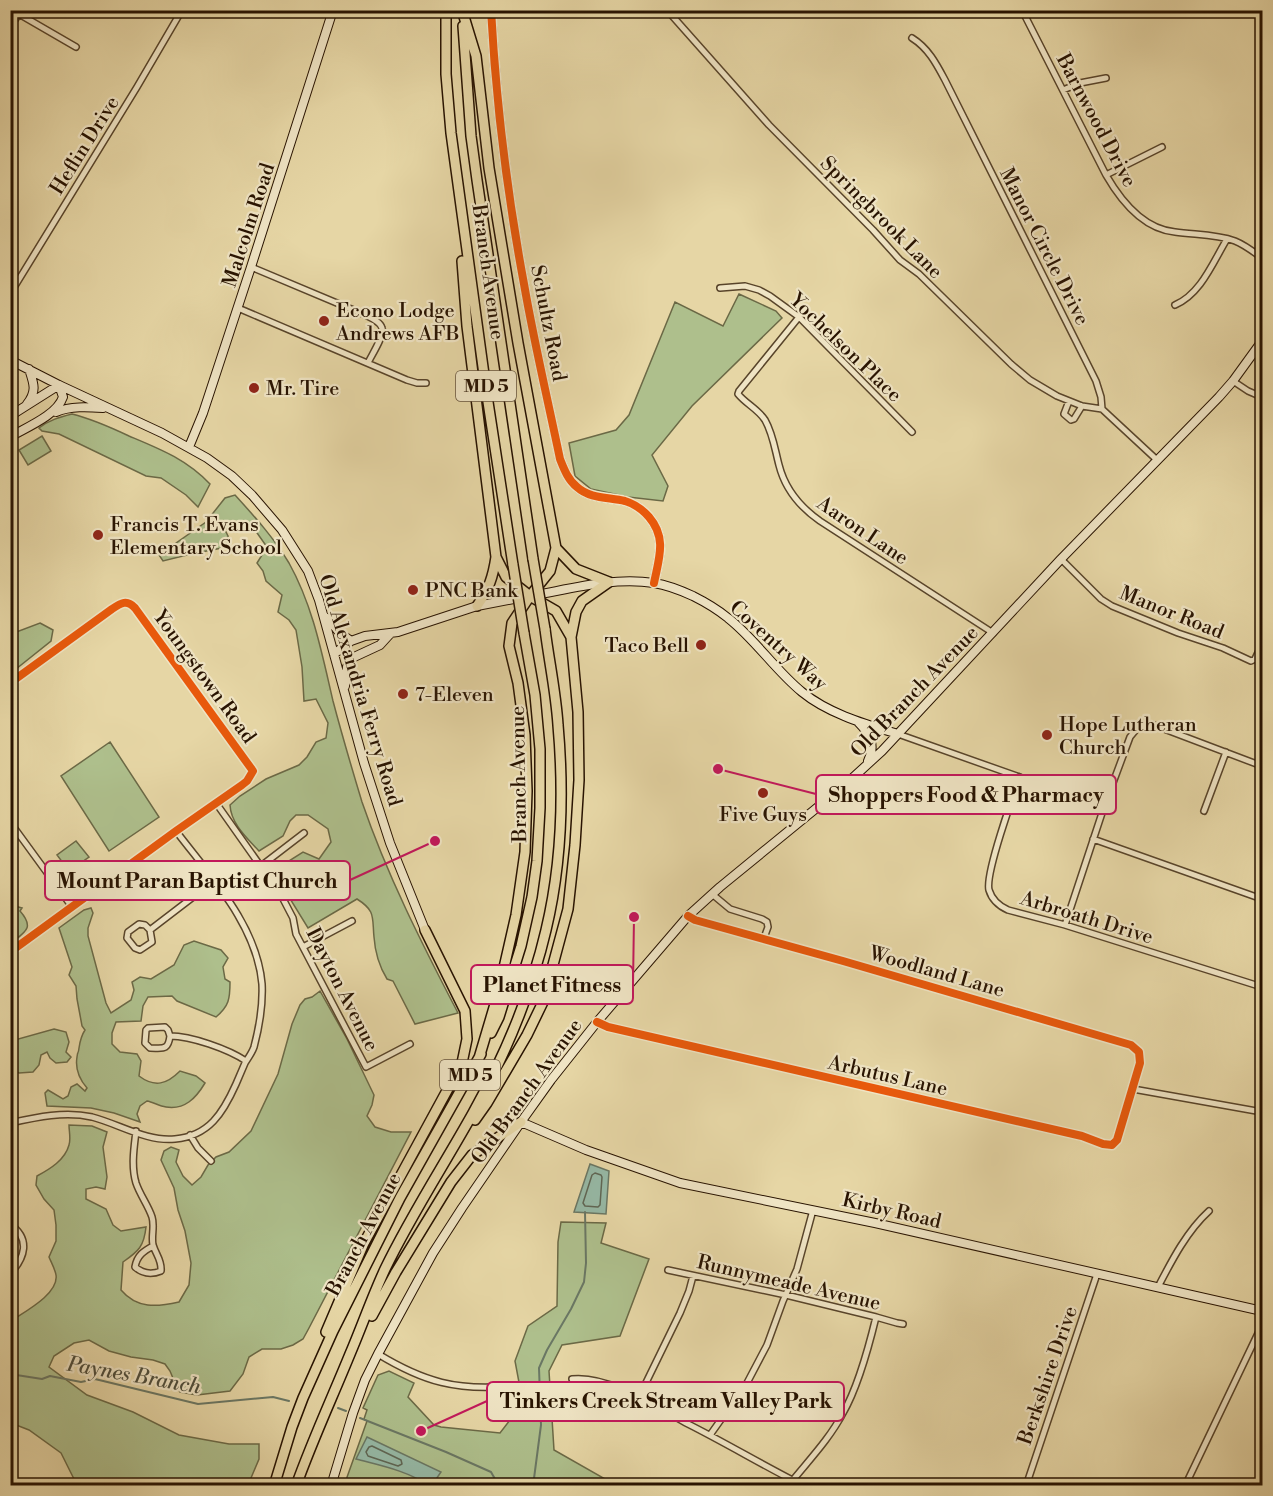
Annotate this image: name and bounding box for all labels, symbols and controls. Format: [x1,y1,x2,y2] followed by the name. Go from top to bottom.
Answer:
[1050,49,1141,192] street label: Barnwood Drive
[45,92,125,200] street label: Heflin Drive
[814,152,947,285] street label: Springbrook Lane
[218,160,281,291] street label: Malcolm Road
[993,164,1094,330] street label: Manor Circle Drive
[465,202,509,342] street label: Branch Avenue
[524,263,571,384] street label: Schultz Road
[783,287,906,408] street label: Yochelson Place
[335,299,459,347] place label: Econo Lodge Andrews AFB
[317,314,331,328] marker: Econo Lodge Andrews AFB
[456,371,516,401] road number: MD 5
[266,377,339,402] place label: Mr. Tire
[247,381,261,395] marker: Mr. Tire
[811,491,913,571] street label: Aaron Lane
[110,513,282,561] place label: Francis T. Evans Elementary School
[91,528,105,542] marker: Francis T. Evans Elementary School
[312,572,407,810] street label: Old Alexandria Ferry Road
[425,579,519,604] place label: PNC Bank
[1116,581,1228,646] street label: Manor Road
[406,583,420,597] marker: PNC Bank
[724,596,832,697] street label: Coventry Way
[146,604,261,749] street label: Youngstown Road
[846,621,984,763] street label: Old Branch Avenue
[605,634,689,659] place label: Taco Bell
[694,638,708,652] marker: Taco Bell
[415,683,494,708] place label: 7-Eleven
[396,687,410,701] marker: 7-Eleven
[506,705,533,843] street label: Branch Avenue
[1059,713,1197,761] place label: Hope Lutheran Church
[1040,728,1054,742] marker: Hope Lutheran Church
[816,775,1116,814] callout: Shoppers Food & Pharmacy
[828,783,1104,809] text: Shoppers Food & Pharmacy
[756,786,770,800] marker: Five Guys
[719,803,807,828] place label: Five Guys
[45,861,350,900] callout: Mount Paran Baptist Church
[56,869,338,895] text: Mount Paran Baptist Church
[1016,886,1156,951] street label: Arbroath Drive
[300,924,384,1056] street label: Dayton Avenue
[865,941,1007,1004] street label: Woodland Lane
[471,965,633,1004] callout: Planet Fitness
[483,973,621,999] text: Planet Fitness
[466,1014,588,1169] street label: Old Branch Avenue
[825,1050,950,1102] street label: Arbutus Lane
[440,1060,500,1090] road number: MD 5
[321,1169,407,1302] street label: Branch Avenue
[840,1188,944,1235] street label: Kirby Road
[694,1250,883,1317] street label: Runnymeade Avenue
[1013,1303,1084,1449] street label: Berkshire Drive
[64,1351,203,1401] water label: Paynes Branch
[487,1382,844,1421] callout: Tinkers Creek Stream Valley Park
[500,1389,833,1415] text: Tinkers Creek Stream Valley Park

